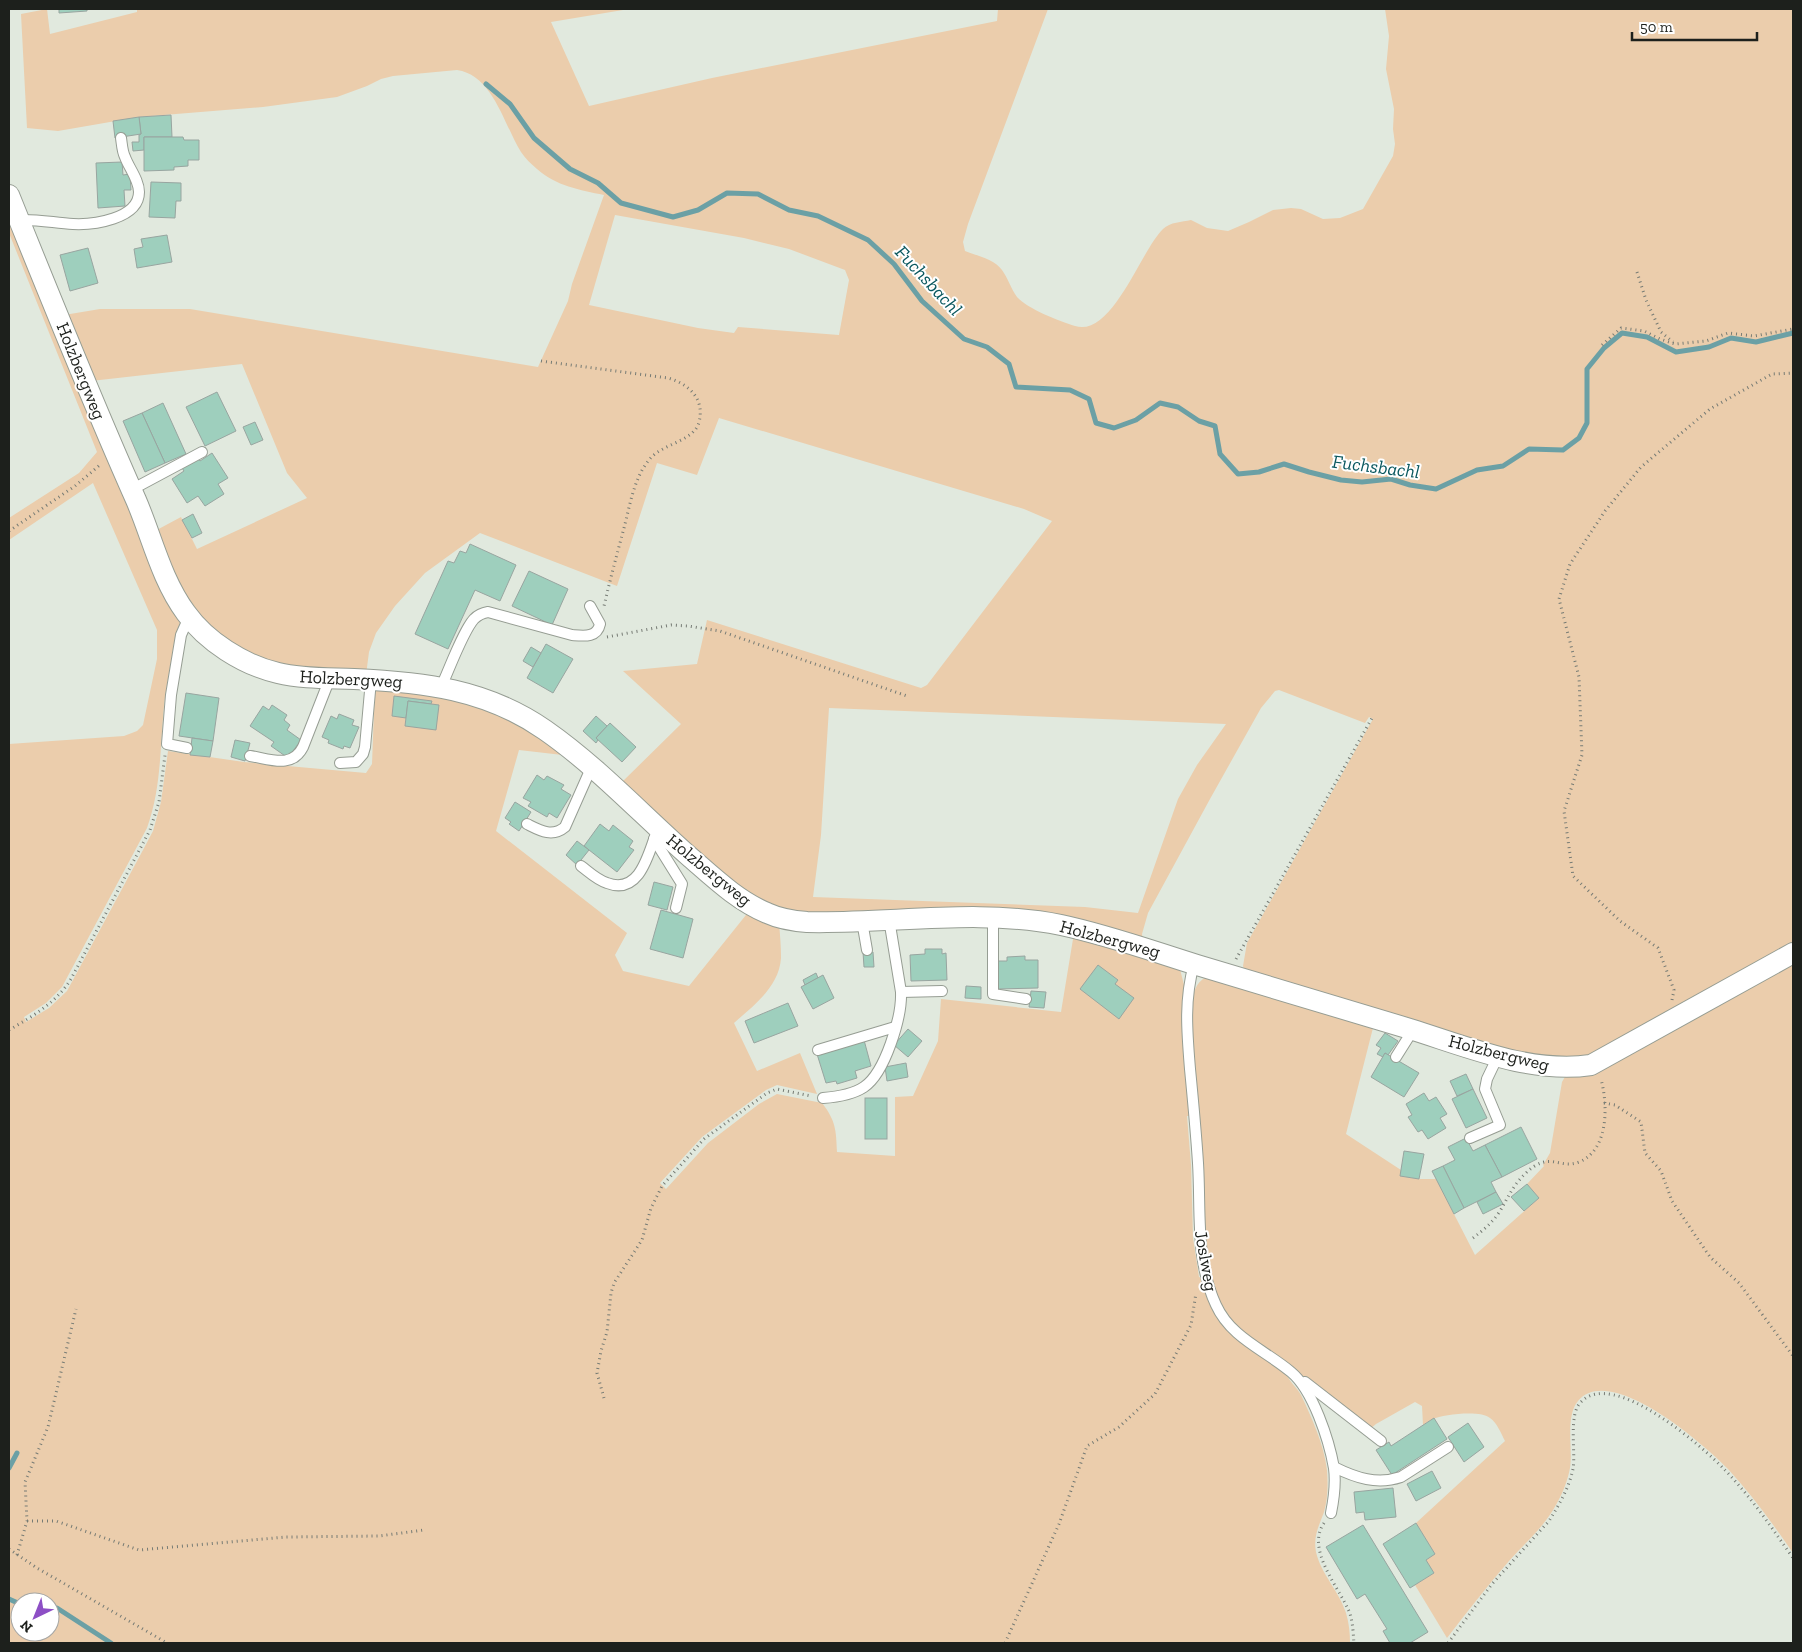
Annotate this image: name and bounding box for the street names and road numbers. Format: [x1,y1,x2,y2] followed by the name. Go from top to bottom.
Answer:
[52,319,111,423] street label: Holzbergweg
[299,665,403,693] street label: Holzbergweg
[662,829,756,911] street label: Holzbergweg
[1057,915,1163,963] street label: Holzbergweg
[1446,1030,1552,1076] street label: Holzbergweg
[1190,1229,1222,1293] street label: Joslweg

